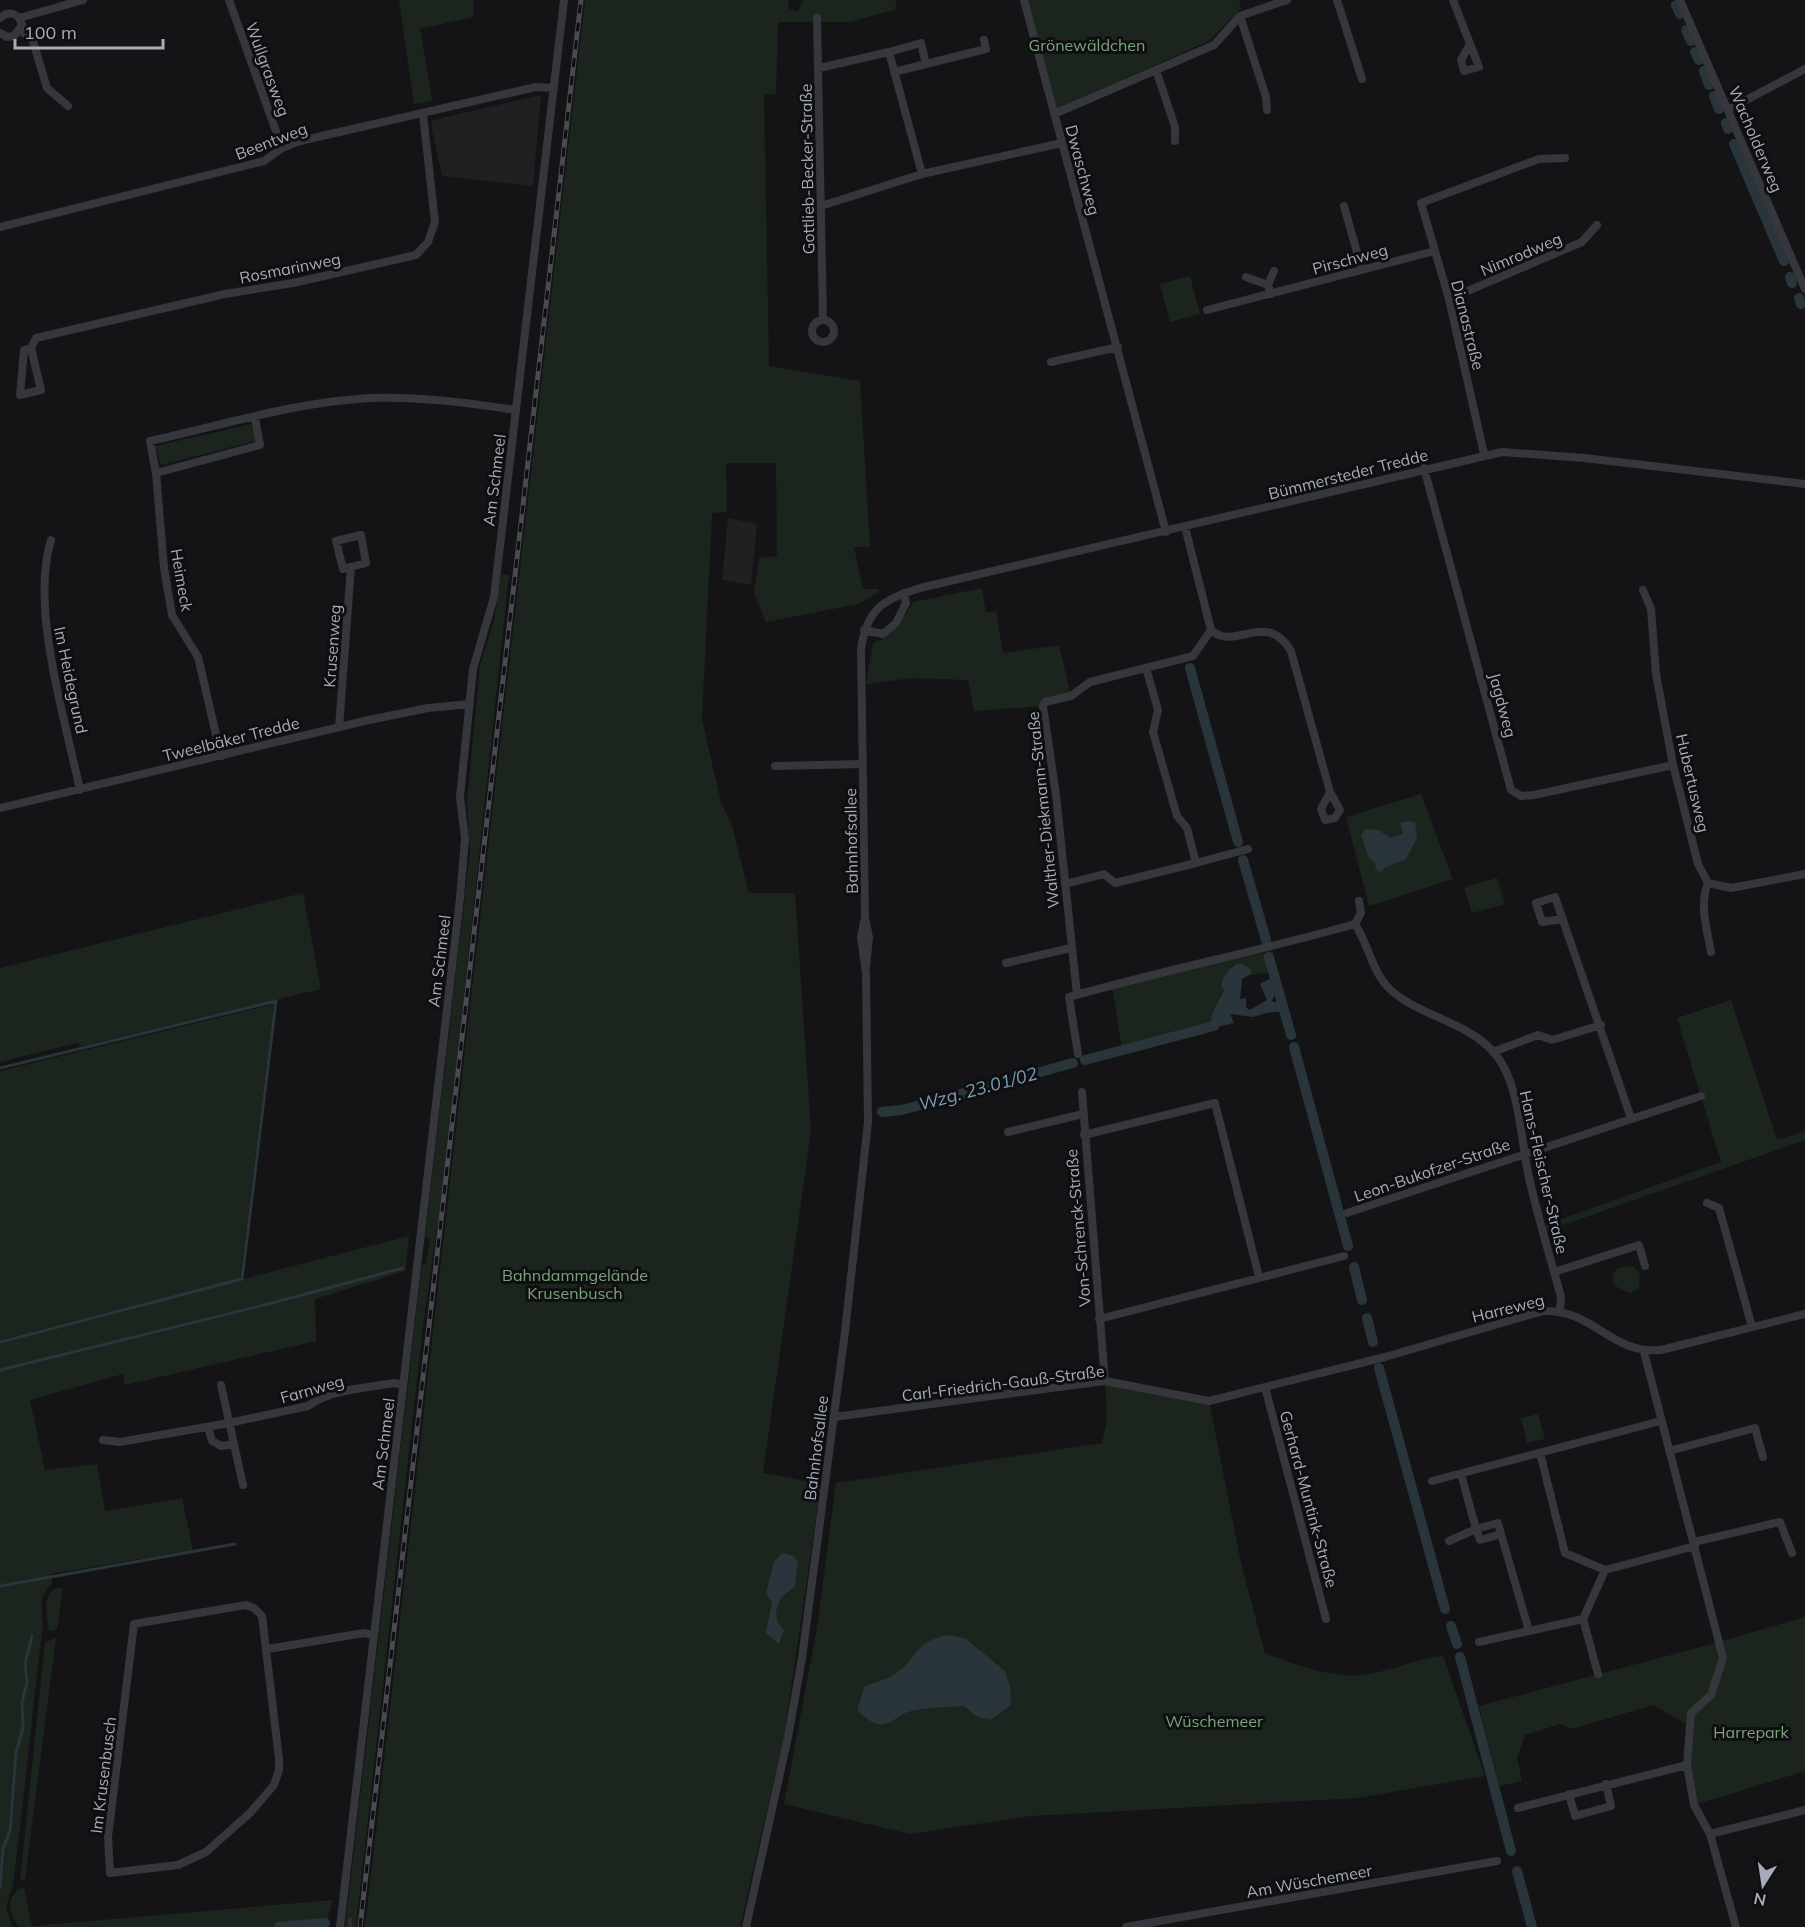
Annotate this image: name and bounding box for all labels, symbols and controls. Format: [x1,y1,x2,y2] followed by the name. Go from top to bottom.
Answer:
[15,12,164,50] scale bar
[242,19,294,119] street label: Wullgrasweg
[24,21,77,44] text: 100 m
[1029,35,1145,55] park label: Grönewäldchen
[796,83,818,255] street label: Gottlieb-Becker-Straße
[1725,83,1787,195] street label: Wacholderweg
[232,118,310,164] street label: Beentweg
[1061,123,1105,217] street label: Dwaschweg
[1477,228,1565,280] street label: Nimrodweg
[1310,239,1390,279] street label: Pirschweg
[238,248,342,288] street label: Rosmarinweg
[1447,278,1489,372] street label: Dianastraße
[478,433,510,527] street label: Am Schmeel
[1266,444,1430,504] street label: Bümmersteder Tredde
[167,547,198,614] street label: Heimeck
[319,604,345,688] street label: Krusenweg
[50,625,92,735] street label: Im Heidegrund
[1485,670,1521,740] street label: Jagdweg
[1023,711,1063,909] street label: Walther-Diekmann-Straße
[161,712,301,766] street label: Tweelbäker Tredde
[1672,732,1714,834] street label: Hubertusweg
[840,788,862,894] street label: Bahnhofsallee
[423,914,455,1008] street label: Am Schmeel
[916,1062,1040,1115] water label: Wzg. 23.01/02
[1515,1088,1573,1256] street label: Hans-Fleischer-Straße
[1351,1134,1513,1206] street label: Leon-Bukofzer-Straße
[1061,1148,1095,1308] street label: Von-Schrenck-Straße
[502,1265,648,1303] park label: Bahndammgelände Krusenbusch
[1470,1289,1546,1327] street label: Harreweg
[900,1361,1106,1405] street label: Carl-Friedrich-Gauß-Straße
[278,1370,346,1408] street label: Farnweg
[800,1394,832,1502] street label: Bahnhofsallee
[367,1397,399,1491] street label: Am Schmeel
[1276,1408,1342,1590] street label: Gerhard-Muntink-Straße
[1165,1711,1263,1731] park label: Wüschemeer
[86,1715,120,1835] street label: Im Krusenbusch
[1713,1722,1789,1742] park label: Harrepark
[1733,1855,1793,1915] north arrow
[1245,1860,1374,1902] street label: Am Wüschemeer
[1752,1889,1768,1911] text: N

